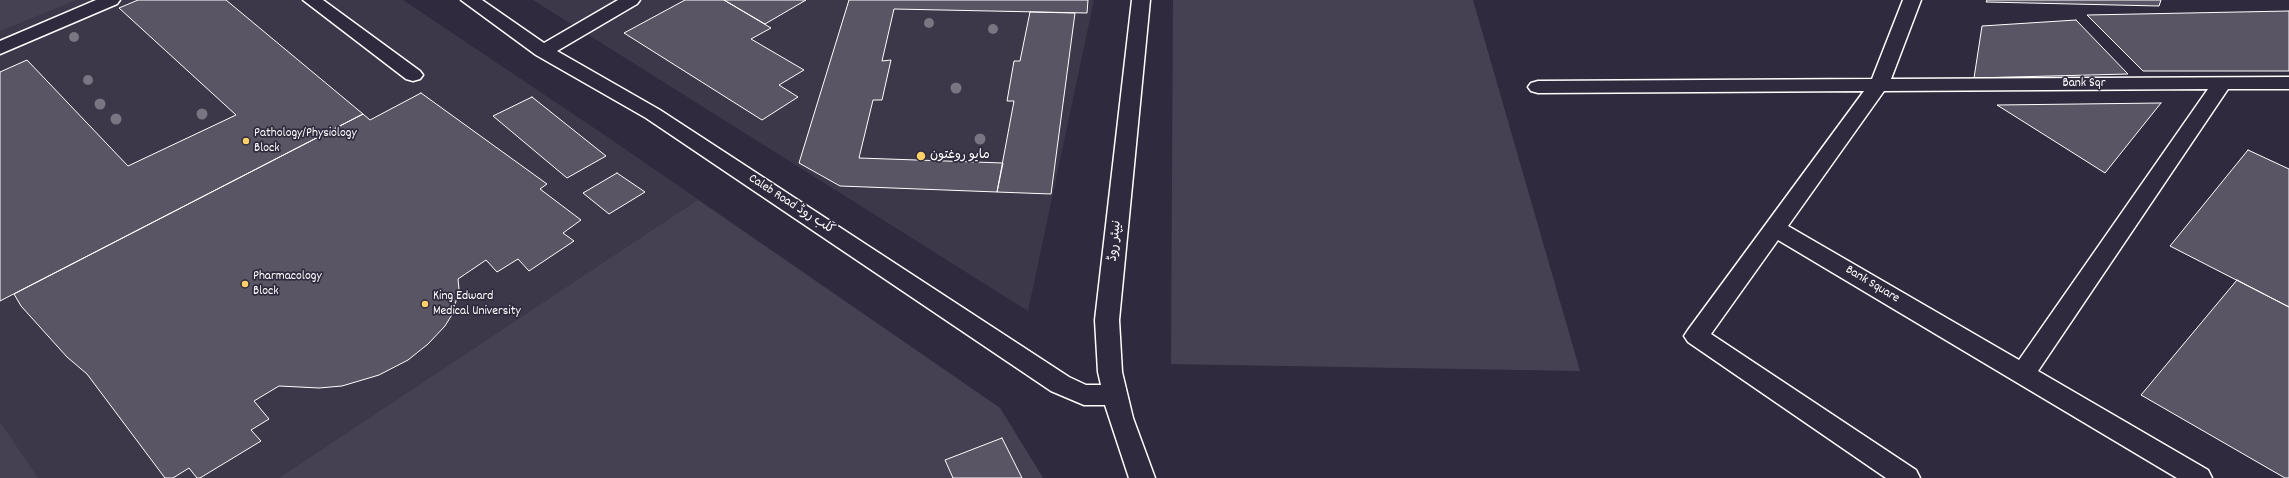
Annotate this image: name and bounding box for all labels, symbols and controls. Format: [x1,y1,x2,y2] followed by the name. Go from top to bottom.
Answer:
[2063,76,2105,92] street label: Bank Sqr
[254,126,357,157] place label: Pathology/Physiology Block
[241,136,251,146] marker: Pathology/Physiology Block
[930,148,990,164] place label: مایو روغتون
[915,150,927,162] marker: مایو روغتون
[745,171,837,239] street label: Caleb Road کلب روڈ
[1106,220,1126,262] street label: نیپئر روڈ
[1842,263,1902,307] street label: Bank Square
[253,269,322,300] place label: Pharmacology Block
[240,279,250,289] marker: Pharmacology Block
[433,289,521,320] place label: King Edward Medical University
[420,299,430,309] marker: King Edward Medical University

